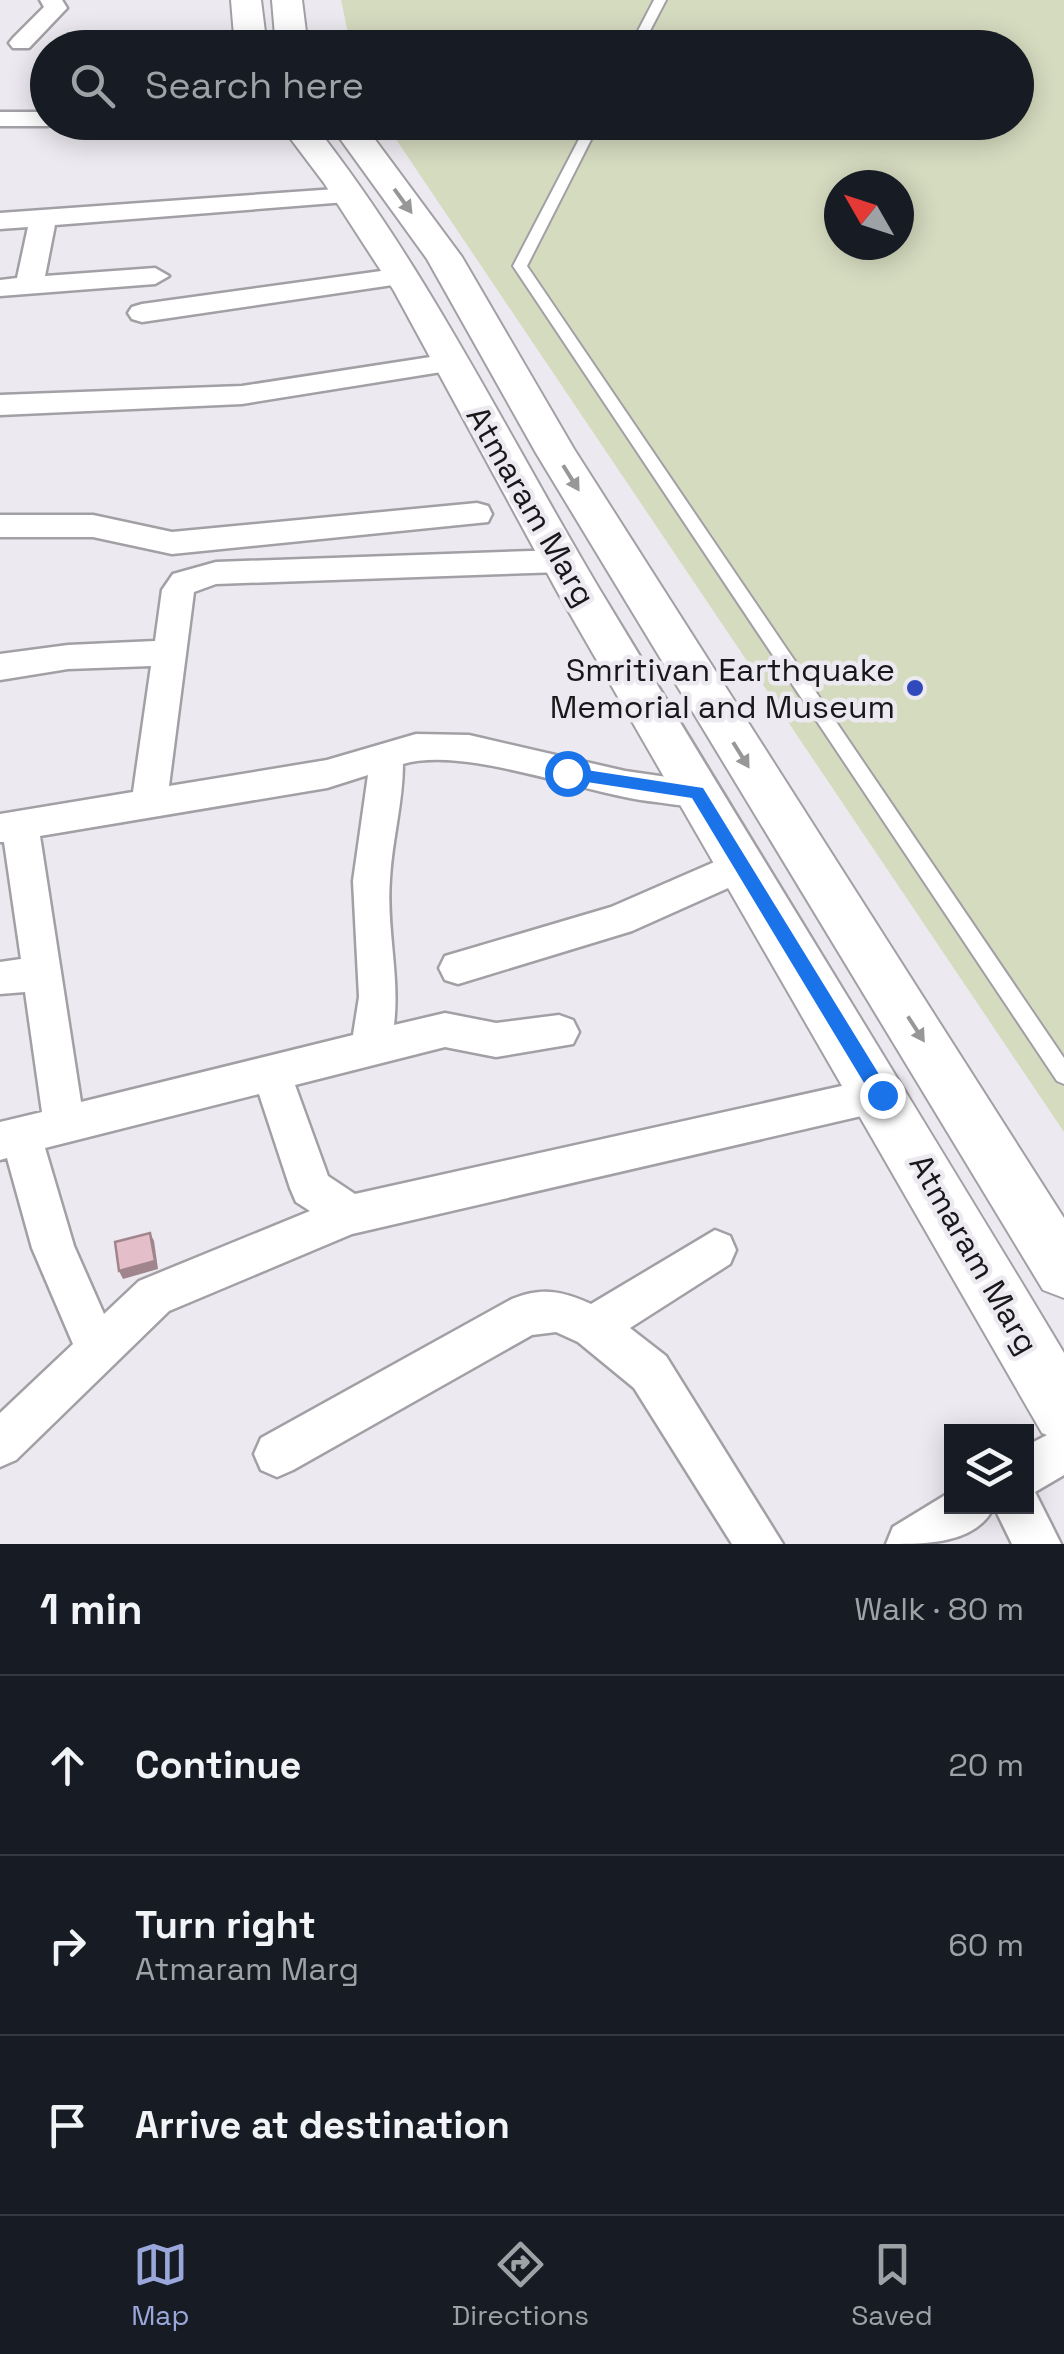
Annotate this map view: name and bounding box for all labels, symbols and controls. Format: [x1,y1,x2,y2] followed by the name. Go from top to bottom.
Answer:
[30,30,1034,140] search box
[65,58,120,113] icon: search
[145,61,364,109] text: Search here
[824,170,914,260] north arrow
[392,188,412,214] one-way arrow
[458,399,604,613] street label: Atmaram Marg
[562,464,579,492] one-way arrow
[550,650,895,727] place label: Smritivan Earthquake Memorial and Museum
[904,677,926,699] marker: Smritivan Earthquake Memorial and Museum
[732,741,750,769] one-way arrow
[545,751,591,797] route start
[907,1015,925,1043] one-way arrow
[860,1073,906,1119] route end
[901,1147,1047,1361] street label: Atmaram Marg
[944,1424,1034,1514] map controls
[944,1424,1034,1514] button: layers
[40,1583,143,1636] text: 1 min
[854,1589,1024,1629] text: Walk · 80 m
[40,1738,95,1793] icon: ahead
[135,1741,301,1789] text: Continue
[948,1745,1024,1785] text: 20 m
[135,1901,316,1949] text: Turn right
[40,1918,95,1973] icon: right
[948,1925,1024,1965] text: 60 m
[135,1949,359,1989] text: Atmaram Marg
[40,2098,95,2153] icon: arrive
[135,2101,510,2149] text: Arrive at destination
[131,2237,189,2333] tab: Map
[452,2237,589,2333] tab: Directions
[851,2237,933,2333] tab: Saved

